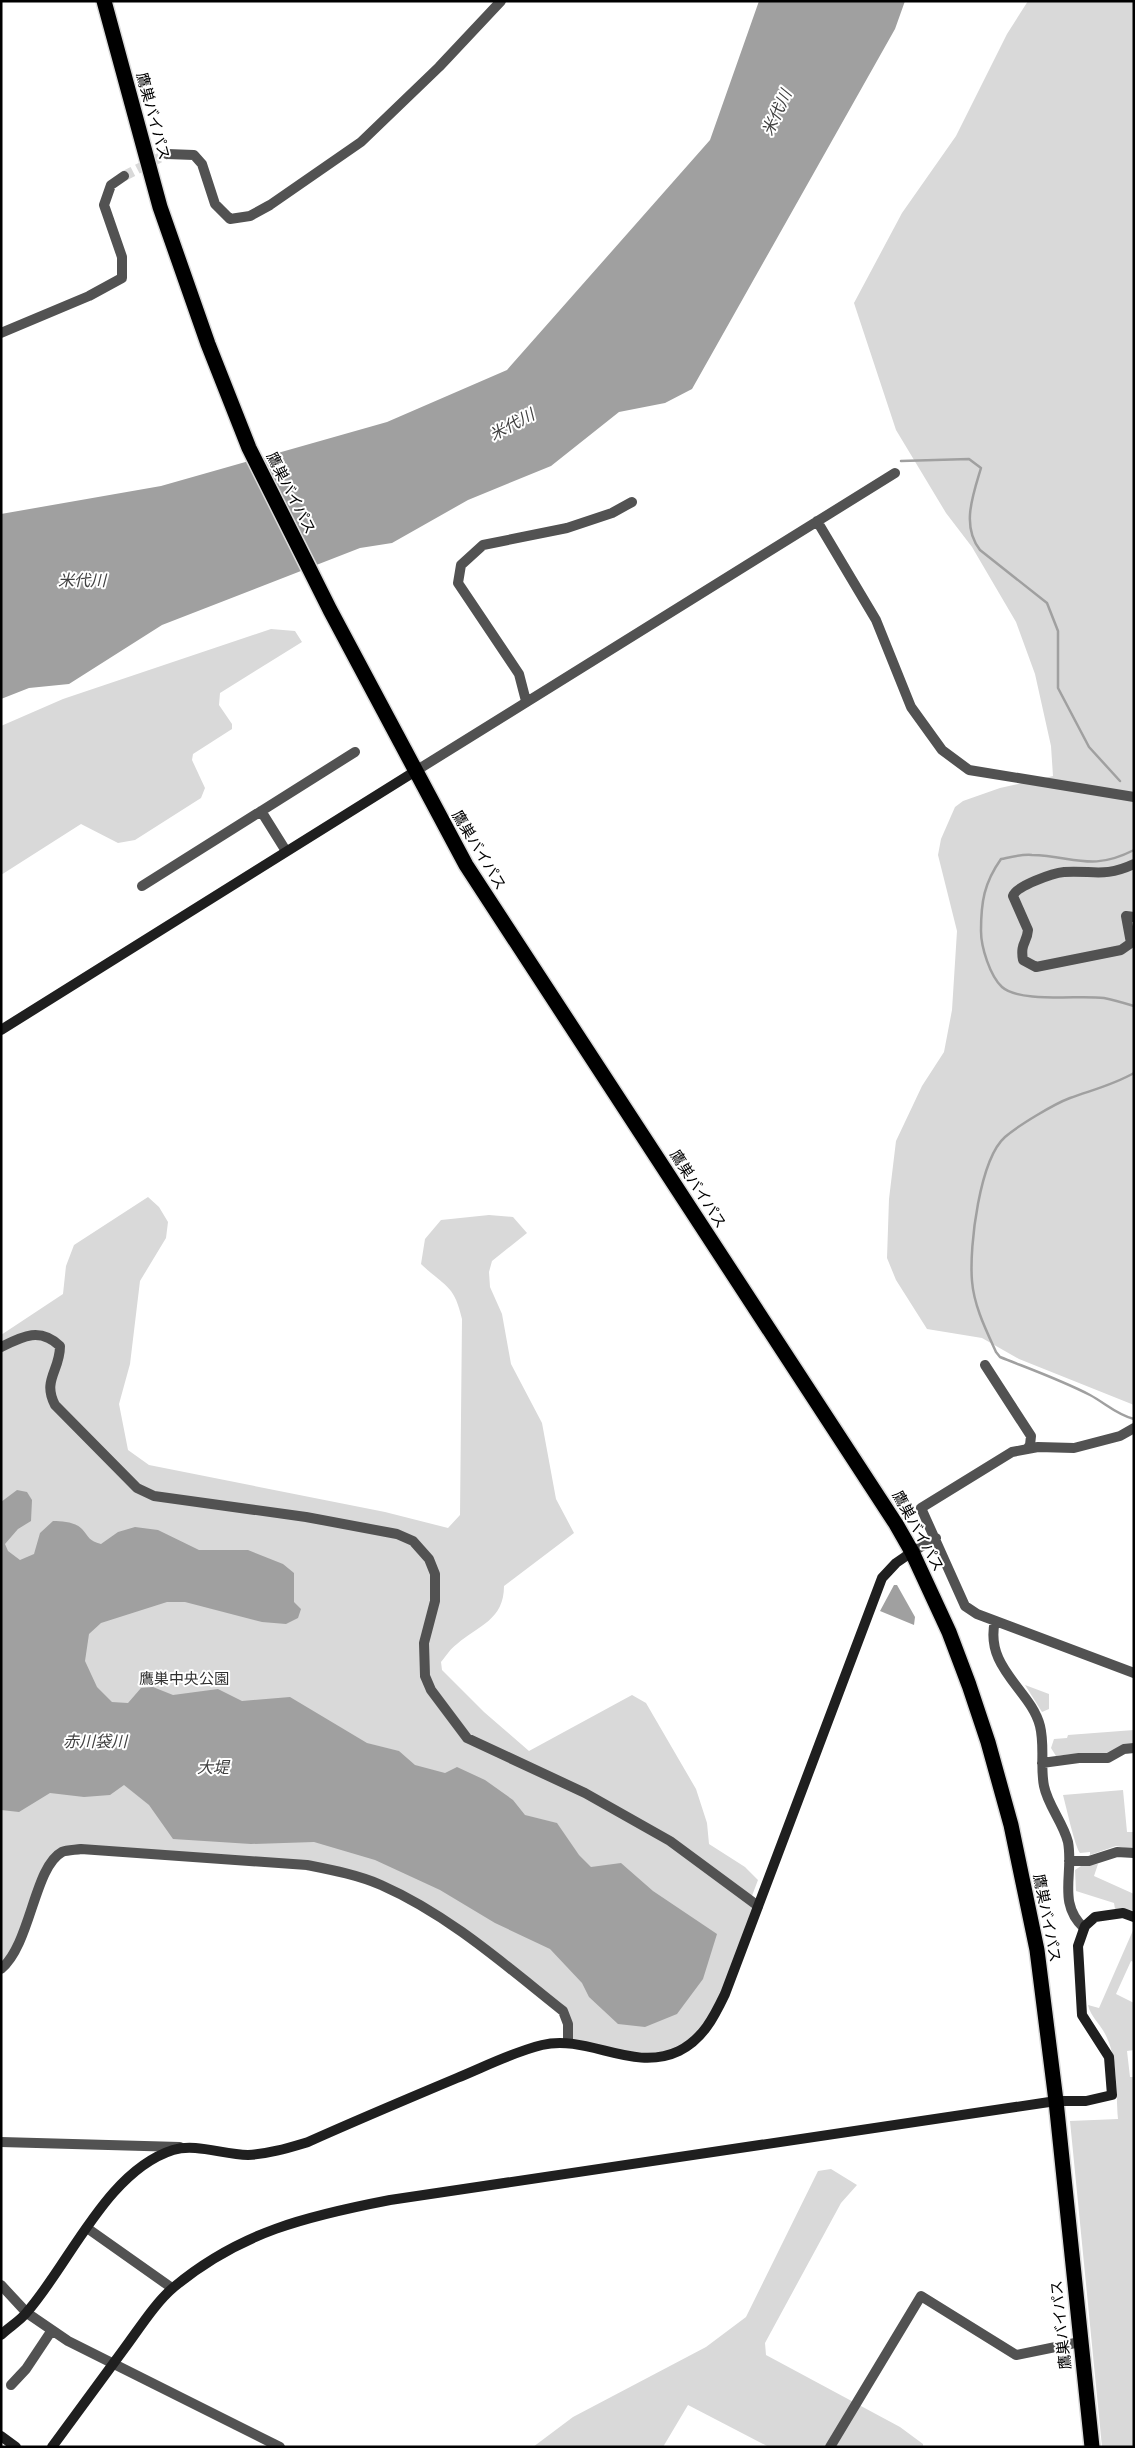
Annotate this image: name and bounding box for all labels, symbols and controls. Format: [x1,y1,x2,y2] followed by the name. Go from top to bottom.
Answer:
[133,70,173,162] street label: 鷹巣バイパス
[758,85,797,139] water label: 米代川
[486,404,540,445] water label: 米代川
[263,449,319,537] street label: 鷹巣バイパス
[58,571,108,591] water label: 米代川
[448,807,510,893] street label: 鷹巣バイパス
[666,1146,730,1232] street label: 鷹巣バイパス
[888,1487,948,1575] street label: 鷹巣バイパス
[139,1670,229,1688] park label: 鷹巣中央公園
[63,1732,129,1752] water label: 赤川袋川
[197,1758,231,1778] water label: 大堤
[1030,1872,1064,1964] street label: 鷹巣バイパス
[1047,2279,1075,2371] street label: 鷹巣バイパス

